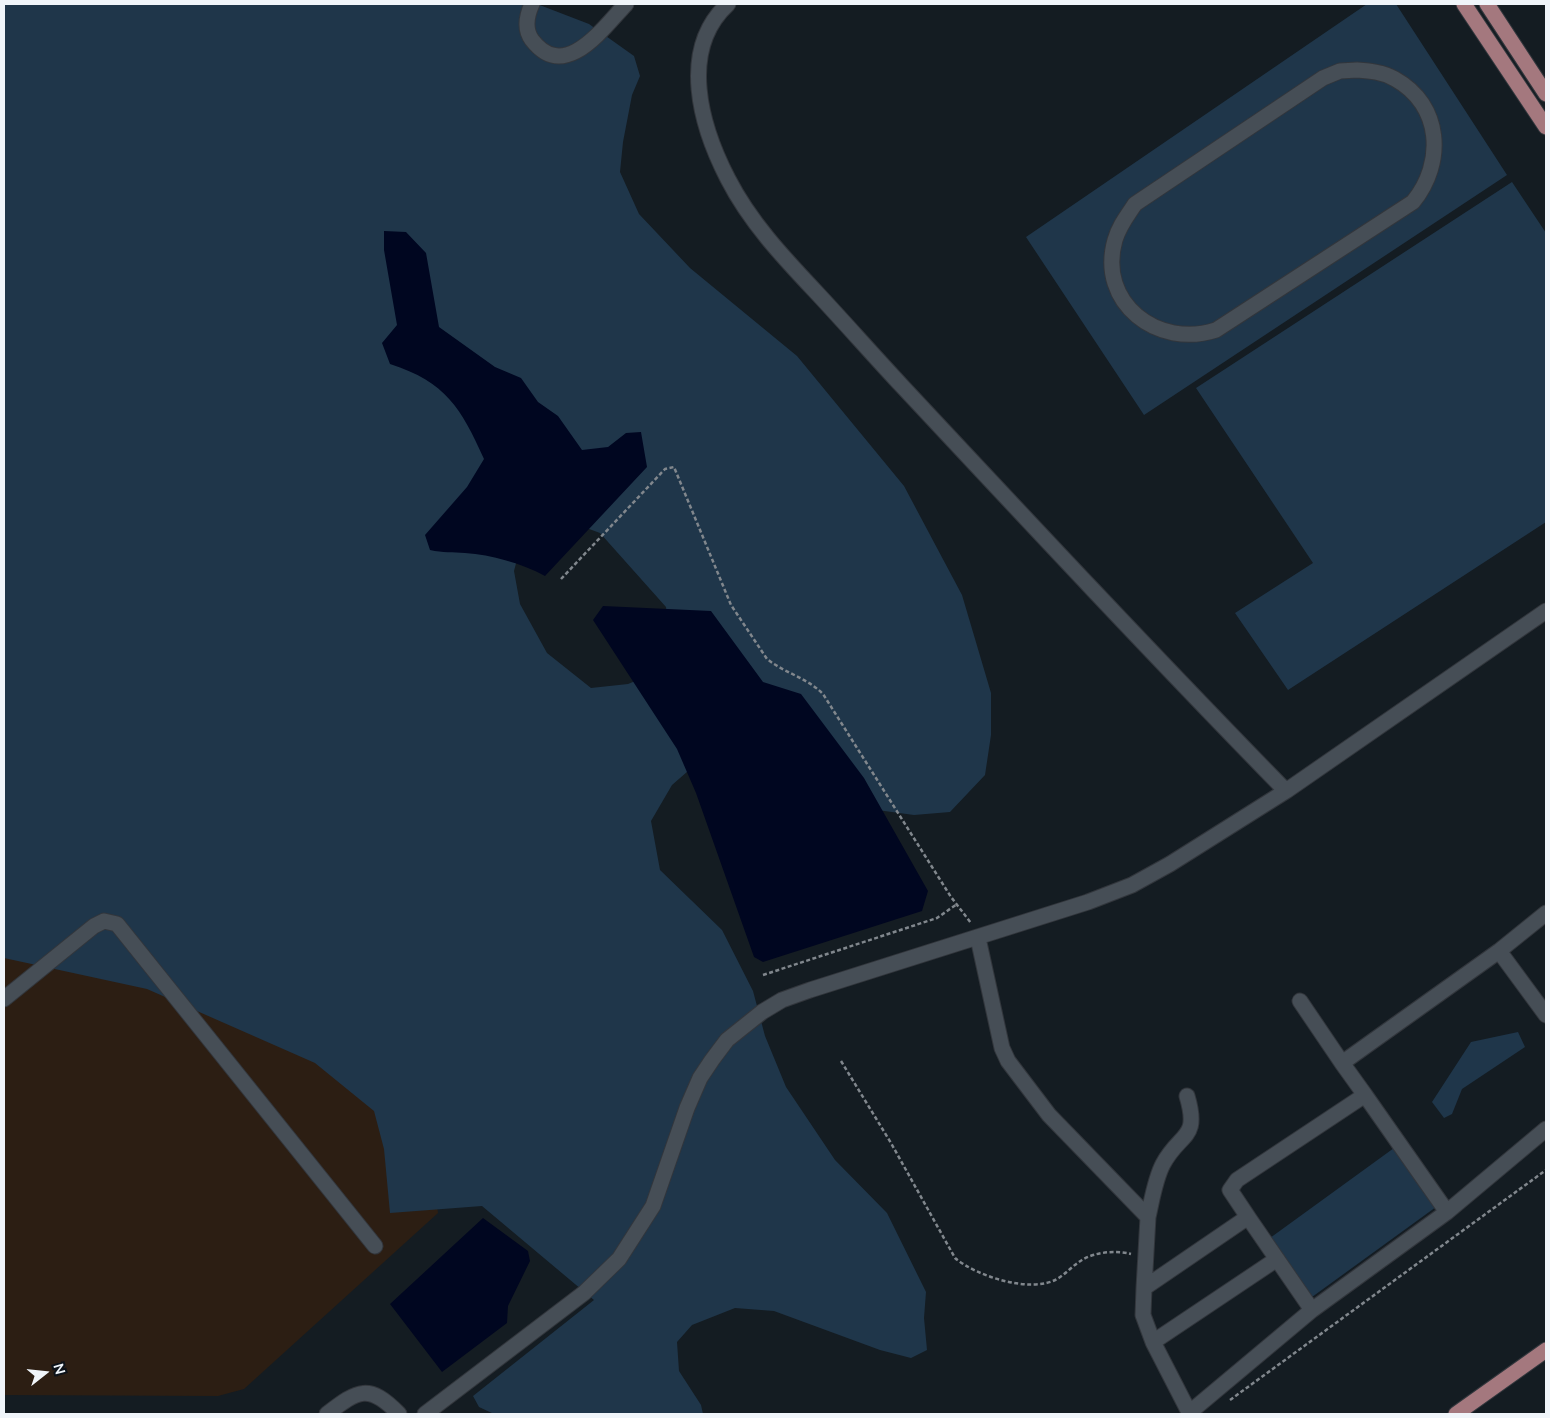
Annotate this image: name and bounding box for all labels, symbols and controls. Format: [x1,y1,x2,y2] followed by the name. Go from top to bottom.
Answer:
[20,1348,70,1398] north arrow
[49,1361,70,1376] text: N

